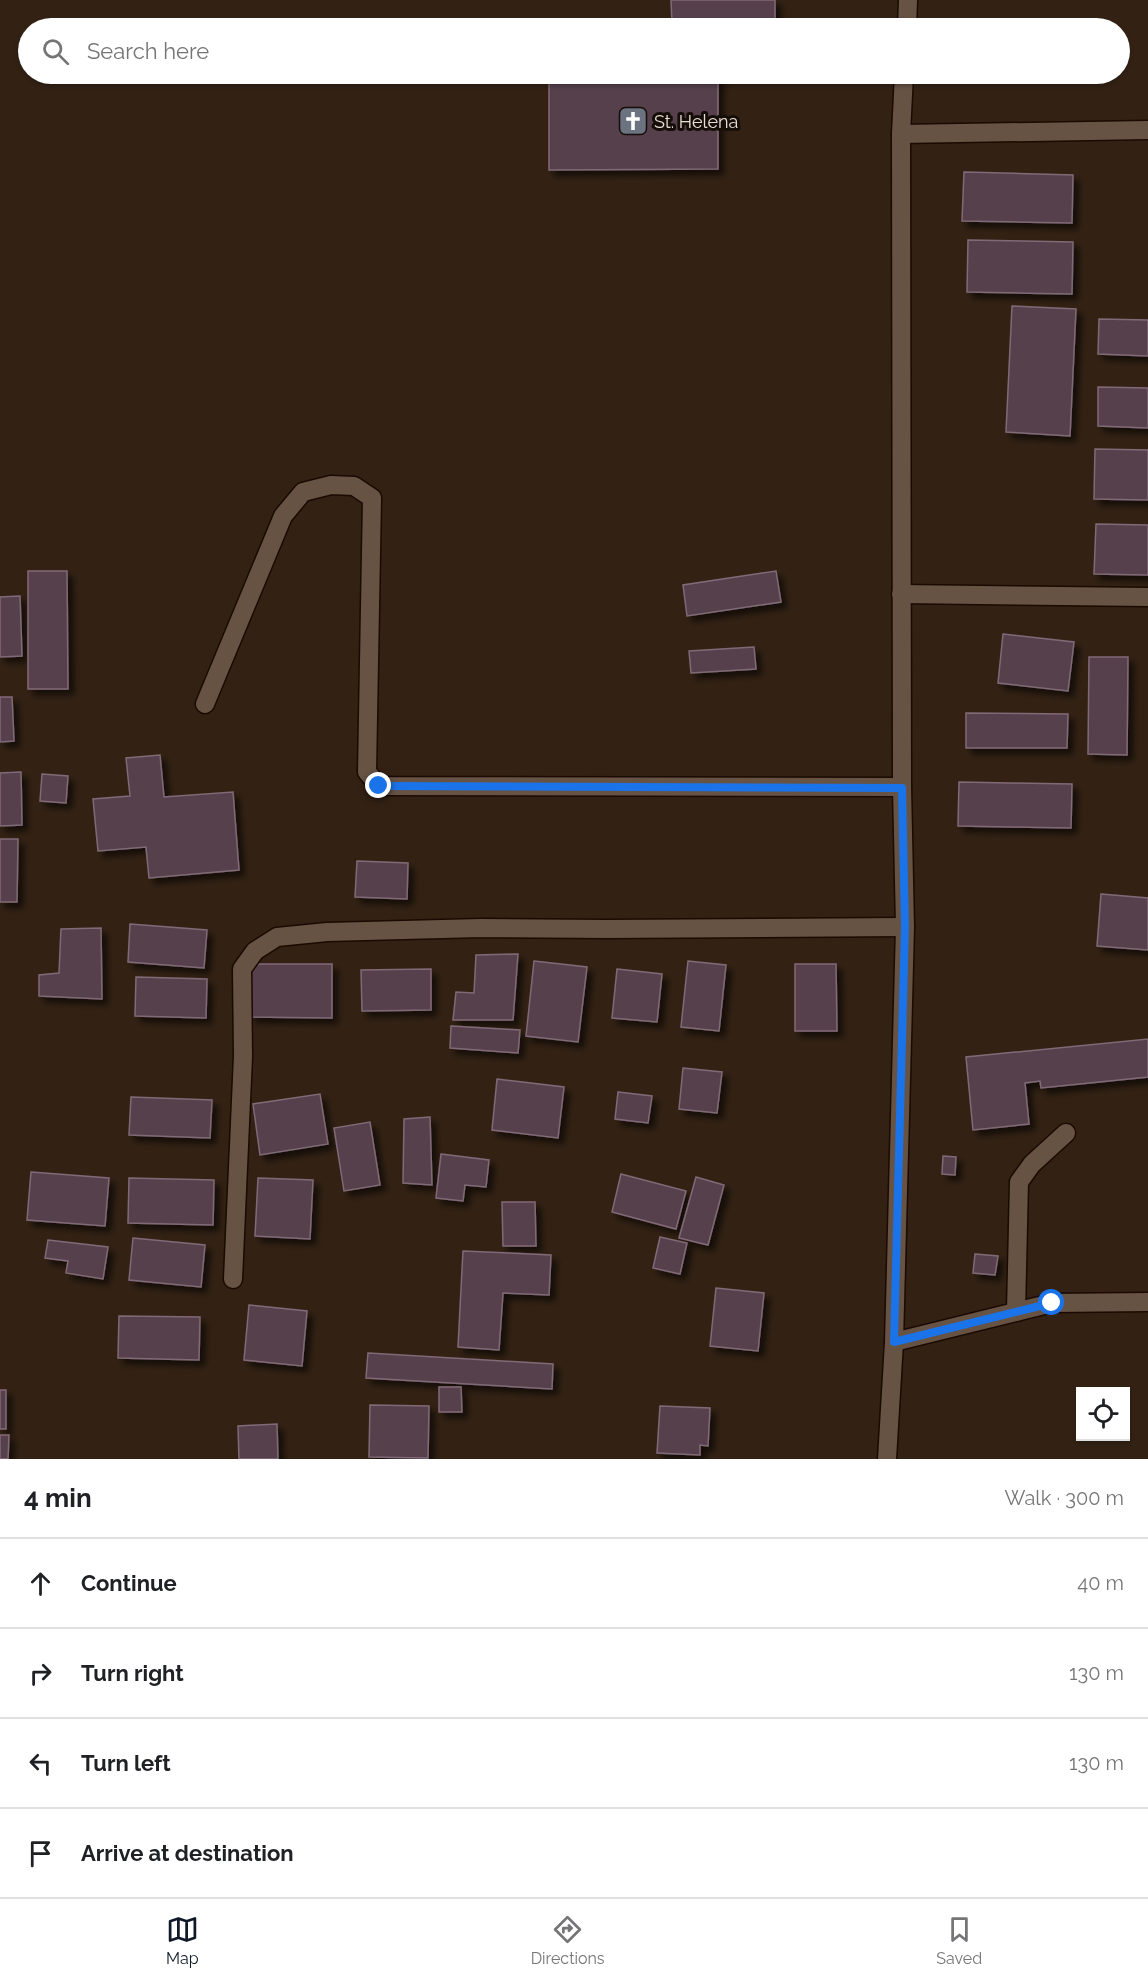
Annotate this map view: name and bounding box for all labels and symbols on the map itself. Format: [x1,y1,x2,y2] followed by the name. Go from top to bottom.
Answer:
[617,105,649,137] church icon: St. Helena
[654,111,738,132] place label: St. Helena
[365,772,391,798] route end
[1038,1289,1064,1315] route start

